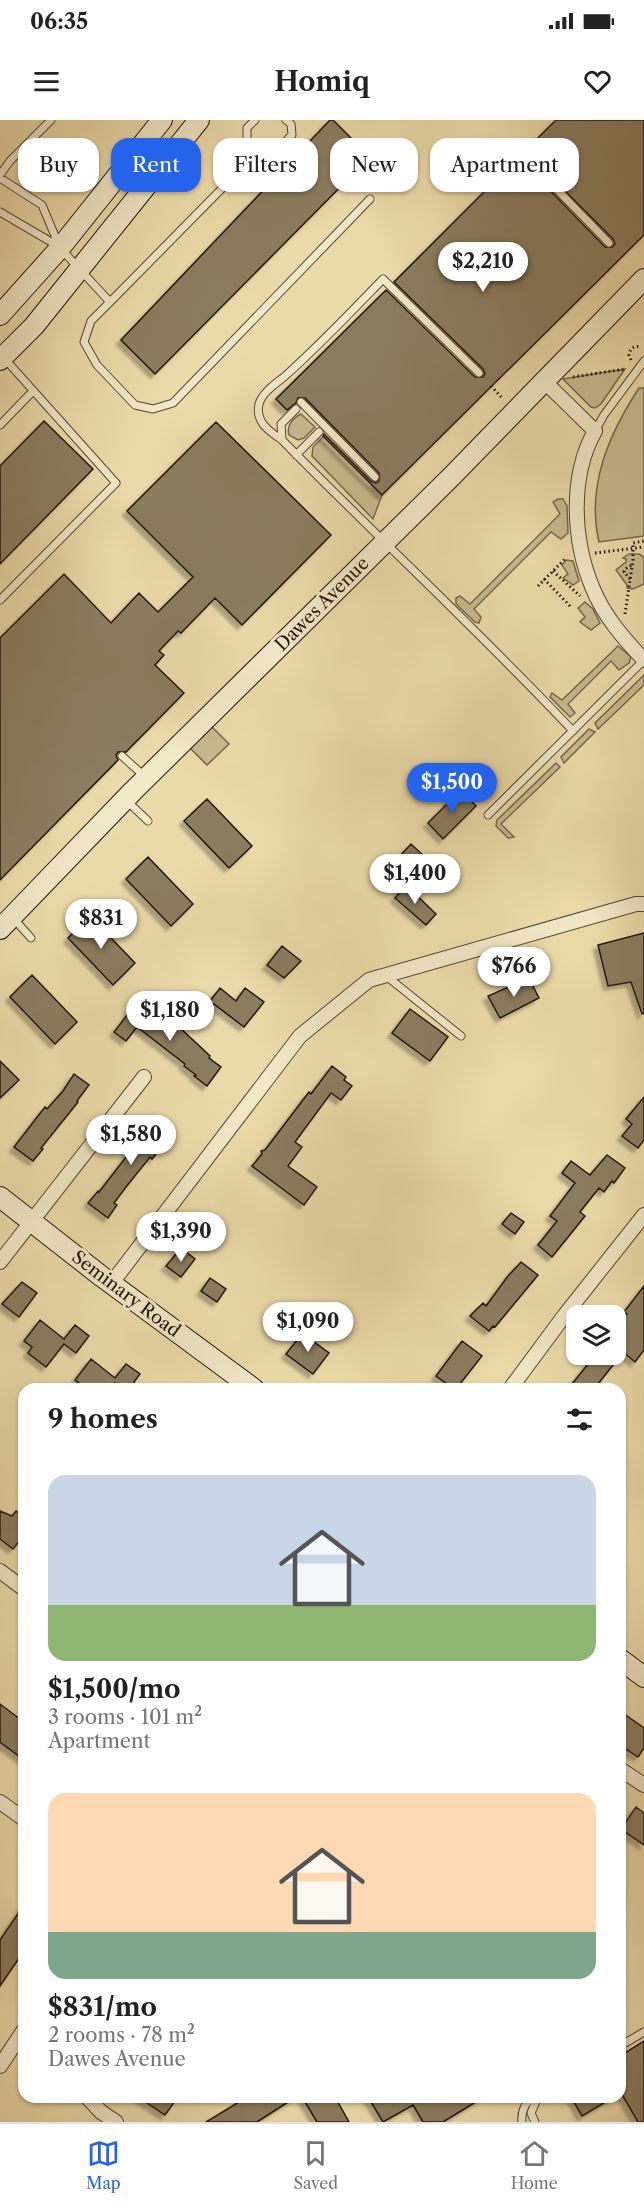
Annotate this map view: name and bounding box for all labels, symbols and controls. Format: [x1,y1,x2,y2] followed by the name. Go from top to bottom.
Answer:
[30,8,88,35] text: 06:35
[30,65,63,98] icon: menu
[274,65,370,98] text: Homiq
[581,65,614,98] icon: heart
[18,138,99,192] chip: Buy
[111,138,201,192] chip: Rent
[213,138,318,192] chip: Filters
[330,138,418,192] chip: New
[430,138,579,192] chip: Apartment
[434,242,532,293] pin: $2,210
[452,249,514,273] text: $2,210
[270,552,374,656] street label: Dawes Avenue
[403,763,501,814] pin: $1,500
[421,770,483,794] text: $1,500
[366,854,464,905] pin: $1,400
[384,861,447,885] text: $1,400
[65,899,137,950] pin: $831
[79,906,123,930] text: $831
[478,947,550,998] pin: $766
[491,954,537,978] text: $766
[121,991,219,1042] pin: $1,180
[140,998,200,1022] text: $1,180
[82,1115,180,1166] pin: $1,580
[100,1122,162,1146] text: $1,580
[132,1212,230,1263] pin: $1,390
[150,1219,212,1243] text: $1,390
[67,1246,185,1342] street label: Seminary Road
[259,1302,357,1353] pin: $1,090
[566,1305,626,1365] map controls
[566,1305,626,1365] button: layers
[277,1309,339,1333] text: $1,090
[48,1403,158,1435] text: 9 homes
[563,1403,596,1436] icon: filters
[268,1514,376,1622] icon: home
[48,1673,181,1705] text: $1,500/mo
[48,1705,202,1729] text: 3 rooms · 101 m²
[48,1729,151,1753] text: Apartment
[268,1832,376,1940] icon: home
[48,1991,157,2023] text: $831/mo
[48,2023,195,2047] text: 2 rooms · 78 m²
[48,2047,186,2071] text: Dawes Avenue
[86,2137,121,2193] tab: Map
[293,2137,338,2193] tab: Saved
[511,2137,558,2193] tab: Home

